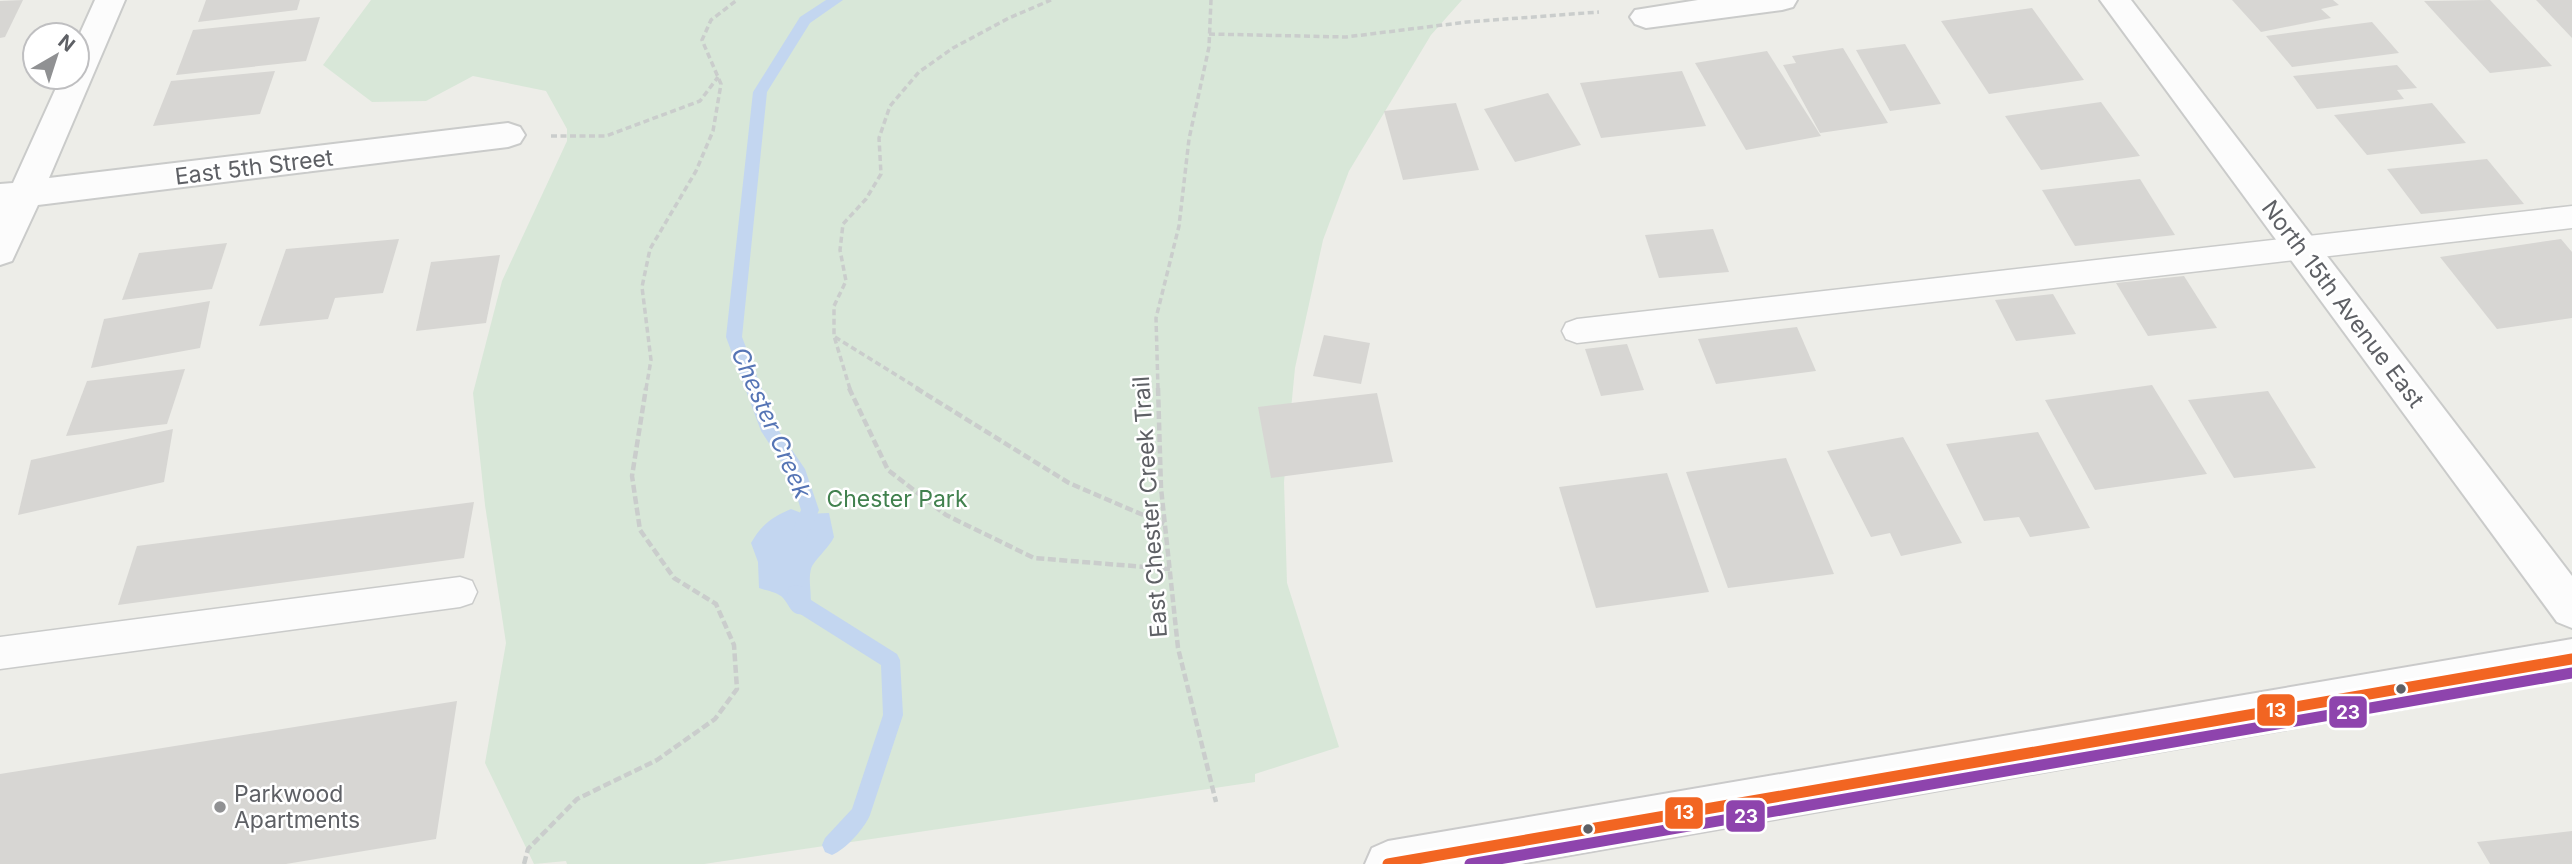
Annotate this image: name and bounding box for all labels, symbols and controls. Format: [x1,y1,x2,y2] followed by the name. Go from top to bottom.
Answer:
[21,21,91,91] north arrow
[54,30,79,57] text: N
[173,143,335,191] street label: East 5th Street
[2256,195,2430,414] street label: North 15th Avenue East
[725,343,818,504] water label: Chester Creek
[1127,375,1173,639] street label: East Chester Creek Trail
[826,485,968,513] park label: Chester Park
[2394,682,2408,696] unlabelled marker
[2256,693,2296,727] line badge: 13
[2328,695,2368,729] line badge: 23
[2266,699,2286,722] text: 13
[2336,701,2360,724] text: 23
[234,780,360,834] place label: Parkwood Apartments
[1664,796,1704,830] line badge: 13
[212,799,228,815] marker: Parkwood Apartments
[1725,799,1766,833] line badge: 23
[1674,801,1694,824] text: 13
[1734,805,1758,828] text: 23
[1581,822,1595,836] unlabelled marker

